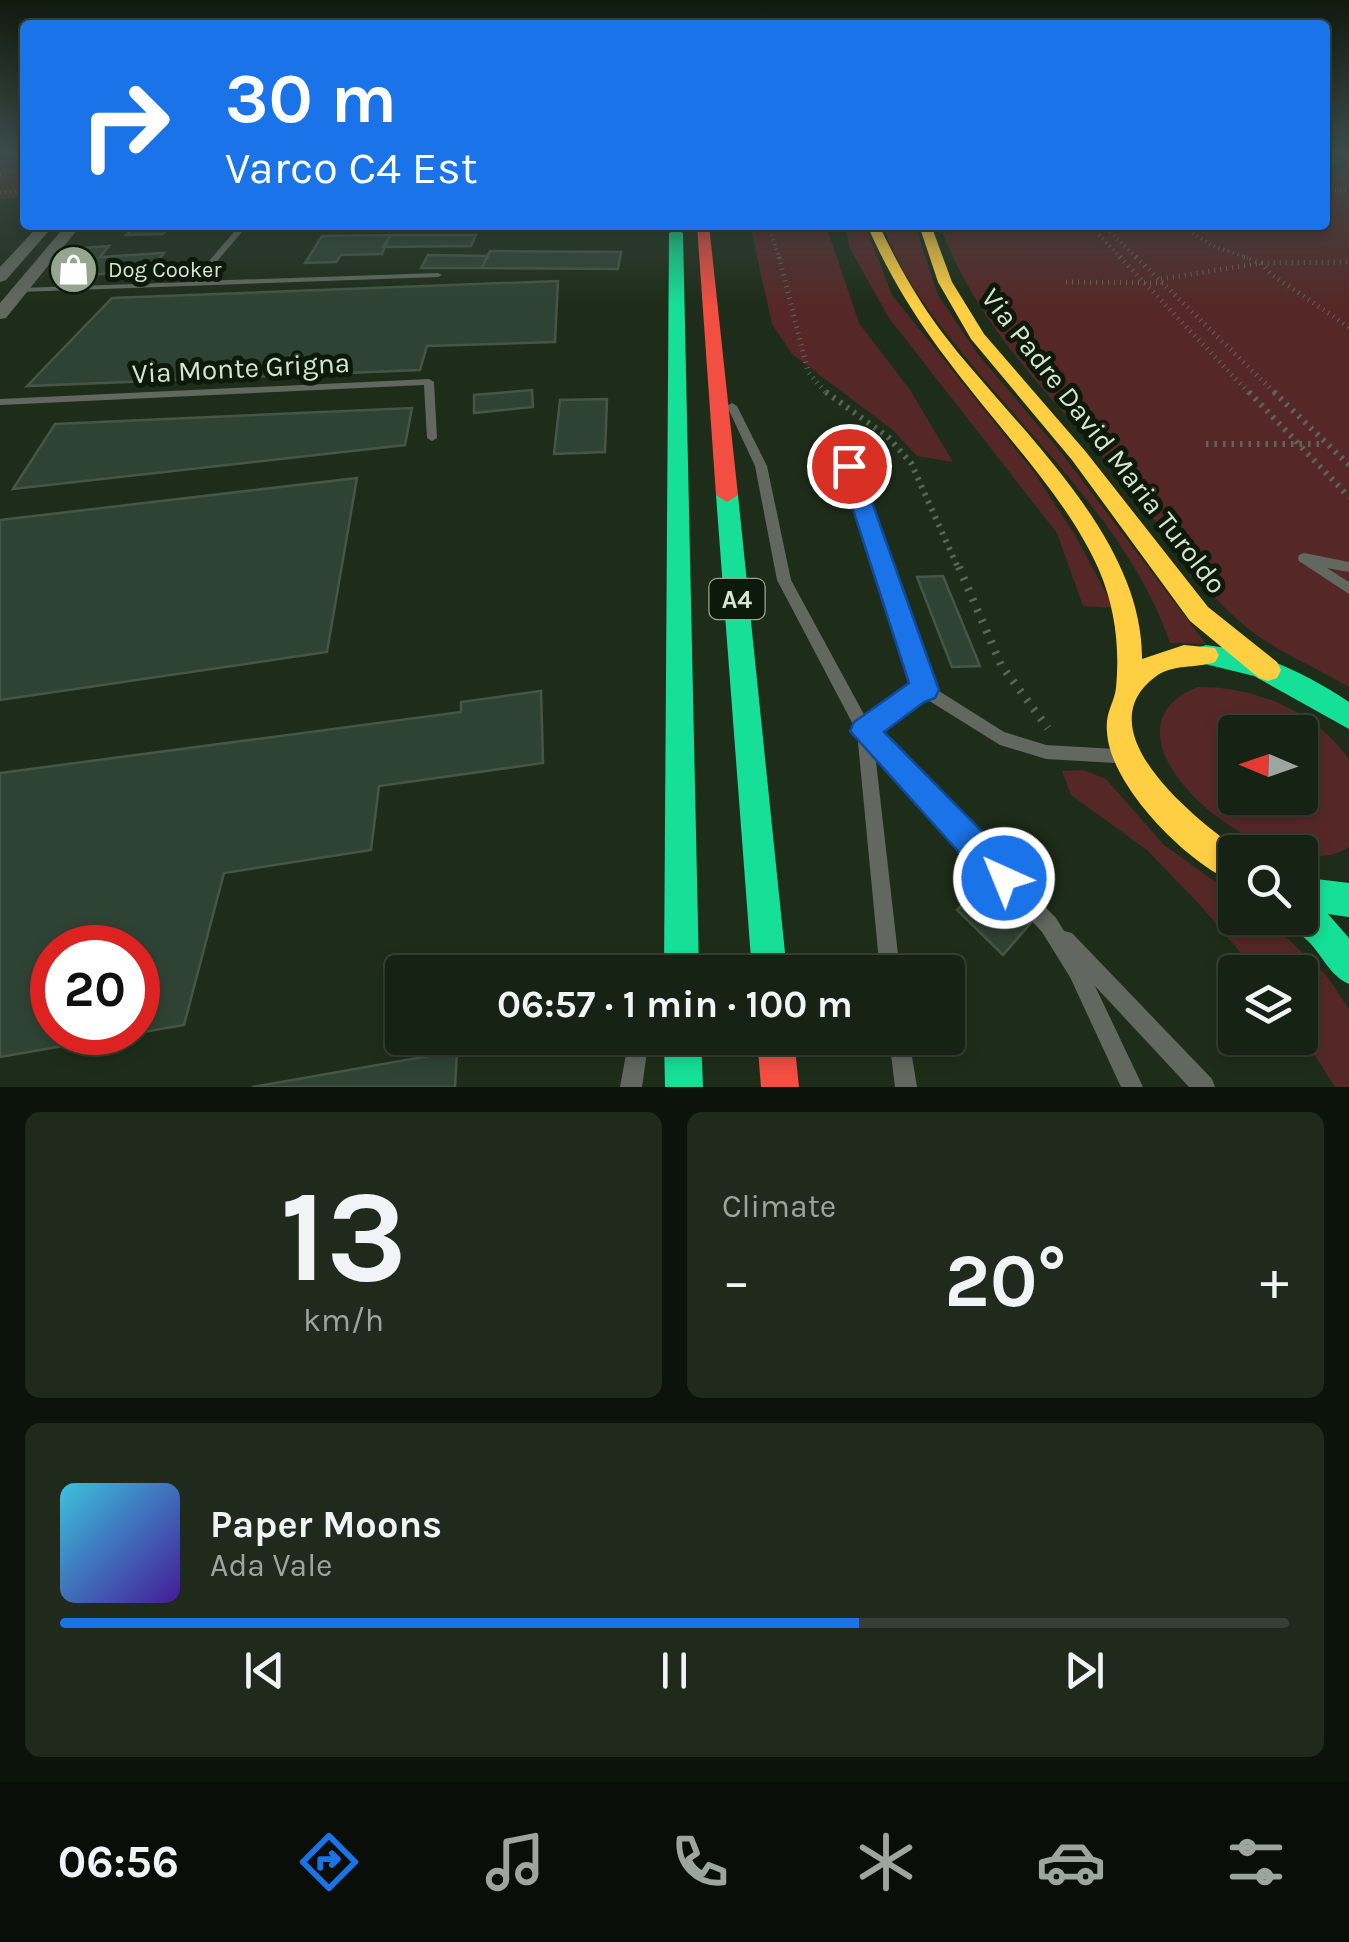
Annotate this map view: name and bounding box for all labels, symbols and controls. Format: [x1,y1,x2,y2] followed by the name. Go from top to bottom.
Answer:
[225,58,397,140] text: 30 m
[60,60,190,190] icon: right
[225,142,478,194] text: Varco C4 Est
[47,244,99,296] shop icon: Dog Cooker
[108,257,221,283] place label: Dog Cooker
[975,282,1233,600] street label: Via Padre David Maria Turoldo
[131,346,351,390] street label: Via Monte Grigna
[807,424,892,509] pin
[822,439,877,494] icon: arrive
[710,579,764,619] road number: A4
[1218,715,1318,815] north arrow
[1218,715,1318,1055] map controls
[952,826,1056,930] position arrow
[1218,835,1318,935] button: search
[30,925,160,1055] speed limit sign: 20
[1218,955,1318,1055] button: layers
[497,982,853,1027] text: 06:57 · 1 min · 100 m
[280,1161,407,1313] text: 13
[722,1188,836,1225] text: Climate
[945,1237,1066,1325] text: 20°
[722,1249,751,1313] text: −
[1260,1249,1289,1313] text: +
[303,1302,384,1339] text: km/h
[210,1502,442,1547] text: Paper Moons
[210,1547,333,1584] text: Ada Vale
[237,1643,292,1698] icon: previous
[647,1643,702,1698] icon: pause
[1057,1643,1112,1698] icon: next
[294,1827,364,1897] icon: directions
[480,1827,550,1897] icon: music
[665,1827,735,1897] icon: phone
[851,1827,921,1897] icon: climate
[1036,1827,1106,1897] icon: car
[1221,1827,1291,1897] icon: filters
[58,1836,179,1888] text: 06:56

